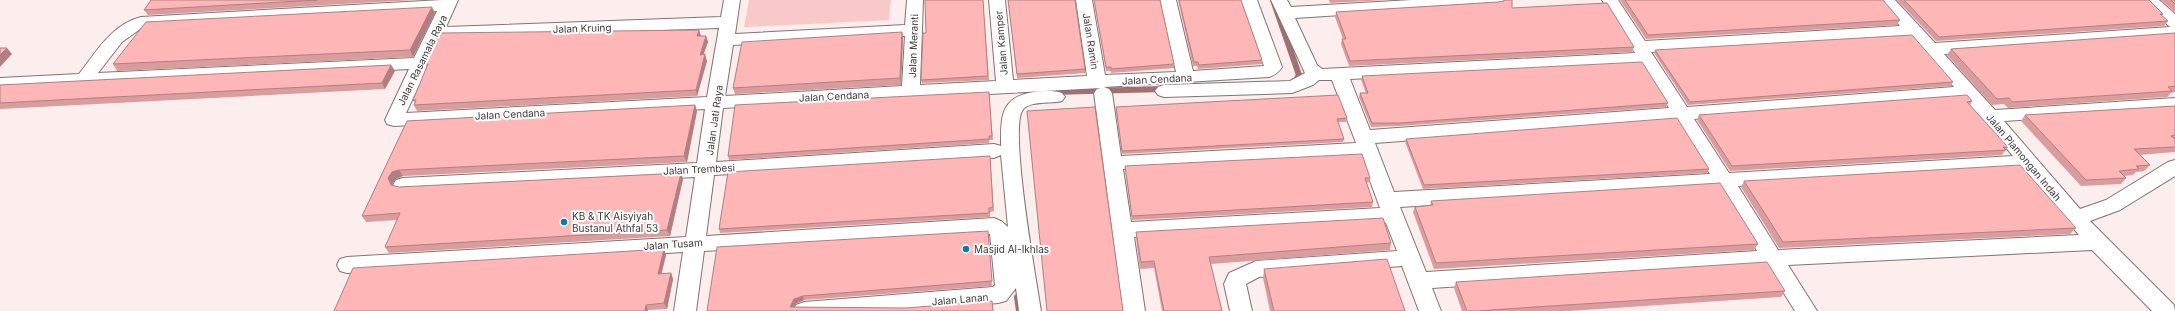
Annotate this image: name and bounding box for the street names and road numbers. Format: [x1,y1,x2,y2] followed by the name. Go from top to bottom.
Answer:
[992,10,1010,76] street label: Jalan Kamper
[1081,12,1101,70] street label: Jalan Ramin
[395,13,449,107] street label: Jalan Rasamala Raya
[906,14,920,78] street label: Jalan Meranti
[552,21,612,35] street label: Jalan Kruing
[1122,71,1192,87] street label: Jalan Cendana
[703,84,725,156] street label: Jalan Jati Raya
[799,88,869,104] street label: Jalan Cendana
[475,106,545,122] street label: Jalan Cendana
[1984,111,2064,203] street label: Jalan Plamongan Indah
[663,161,735,177] street label: Jalan Trembesi
[643,236,703,252] street label: Jalan Tusam
[931,291,989,307] street label: Jalan Lanan

